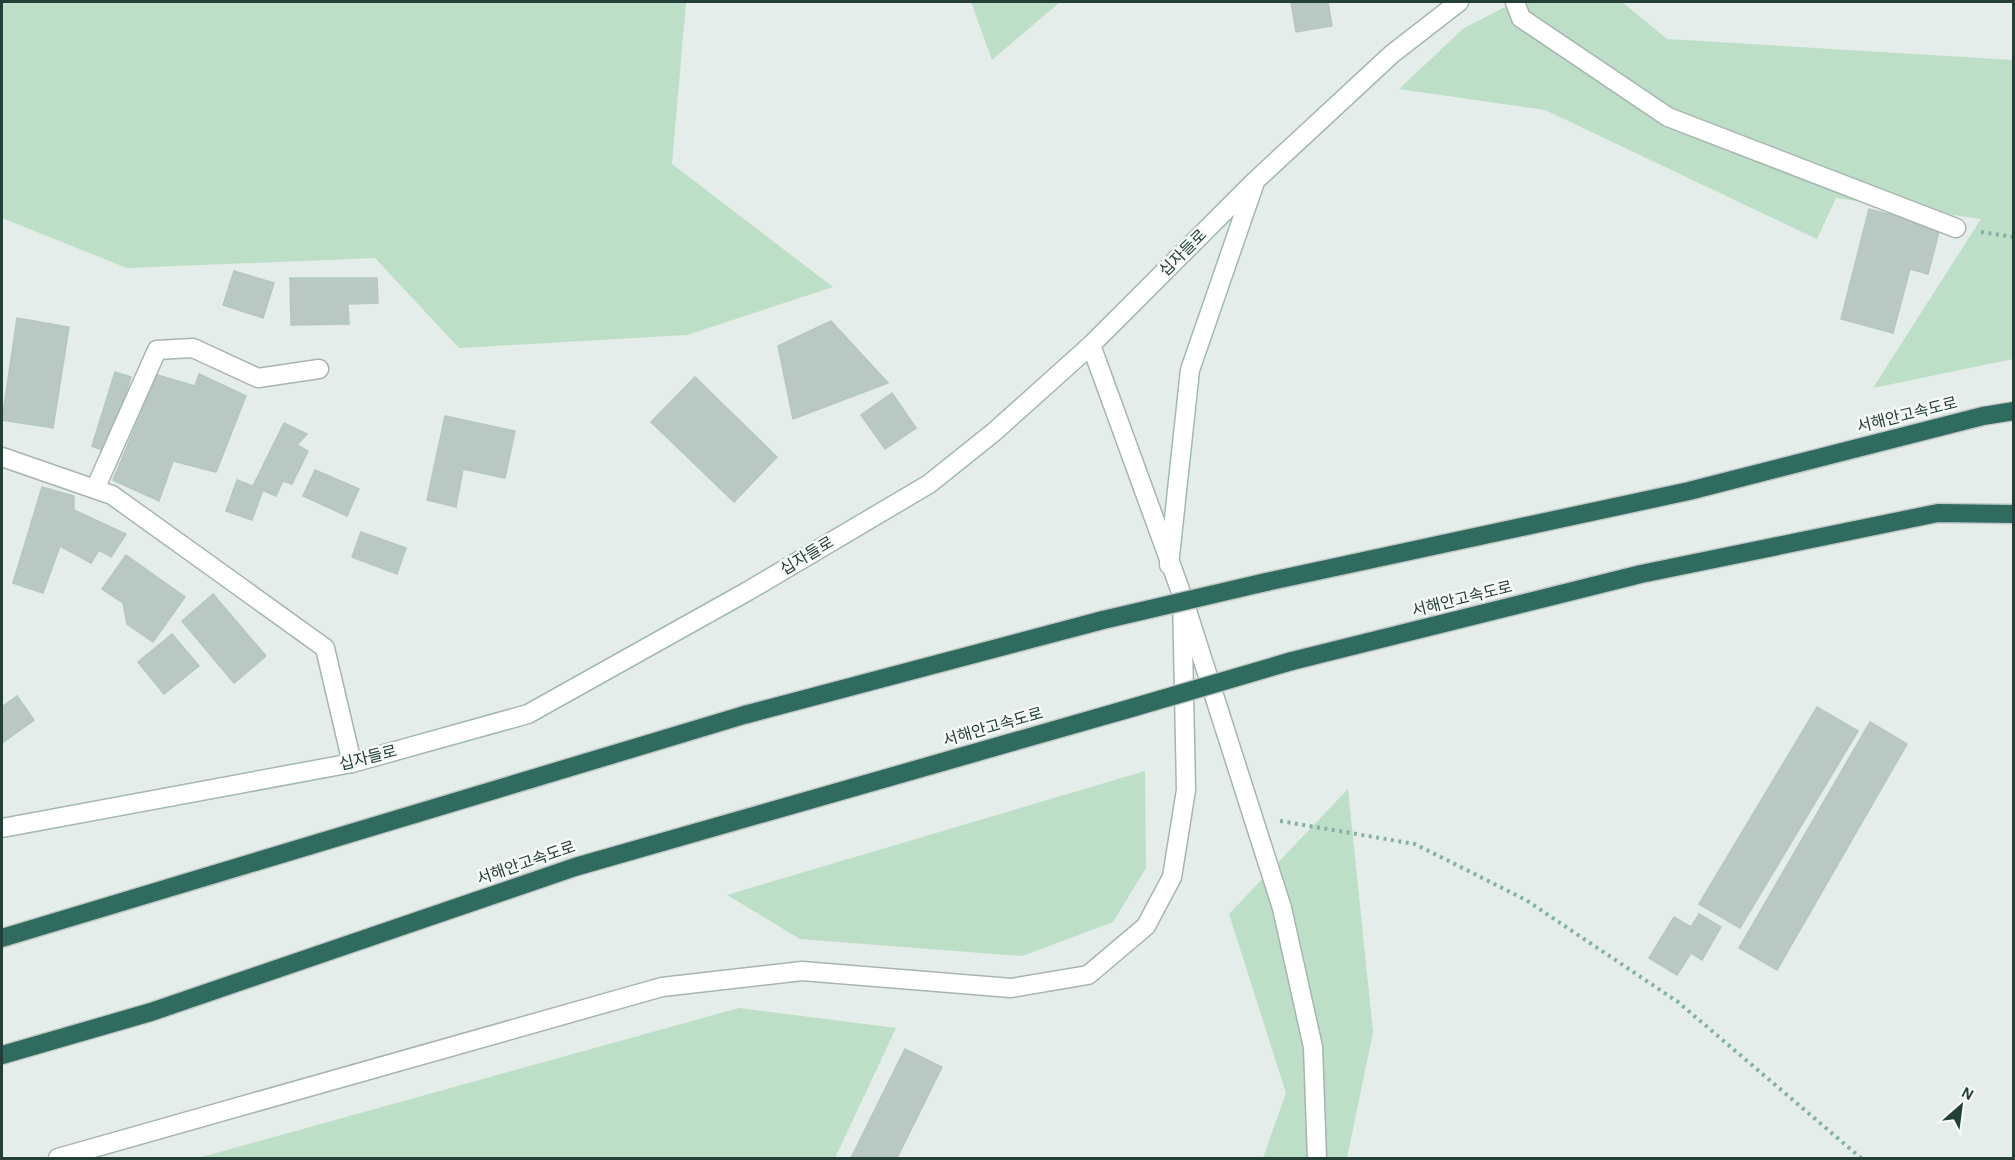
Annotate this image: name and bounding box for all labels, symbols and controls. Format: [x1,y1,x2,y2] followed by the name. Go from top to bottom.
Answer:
[1157,226,1210,279] street label: 십자들로
[1855,395,1959,435] street label: 서해안고속도로
[778,534,837,578] street label: 십자들로
[1410,579,1514,619] street label: 서해안고속도로
[941,705,1045,749] street label: 서해안고속도로
[337,743,399,773] street label: 십자들로
[475,839,578,887] street label: 서해안고속도로
[1931,1076,1991,1136] north arrow
[1959,1084,1976,1103] text: N

